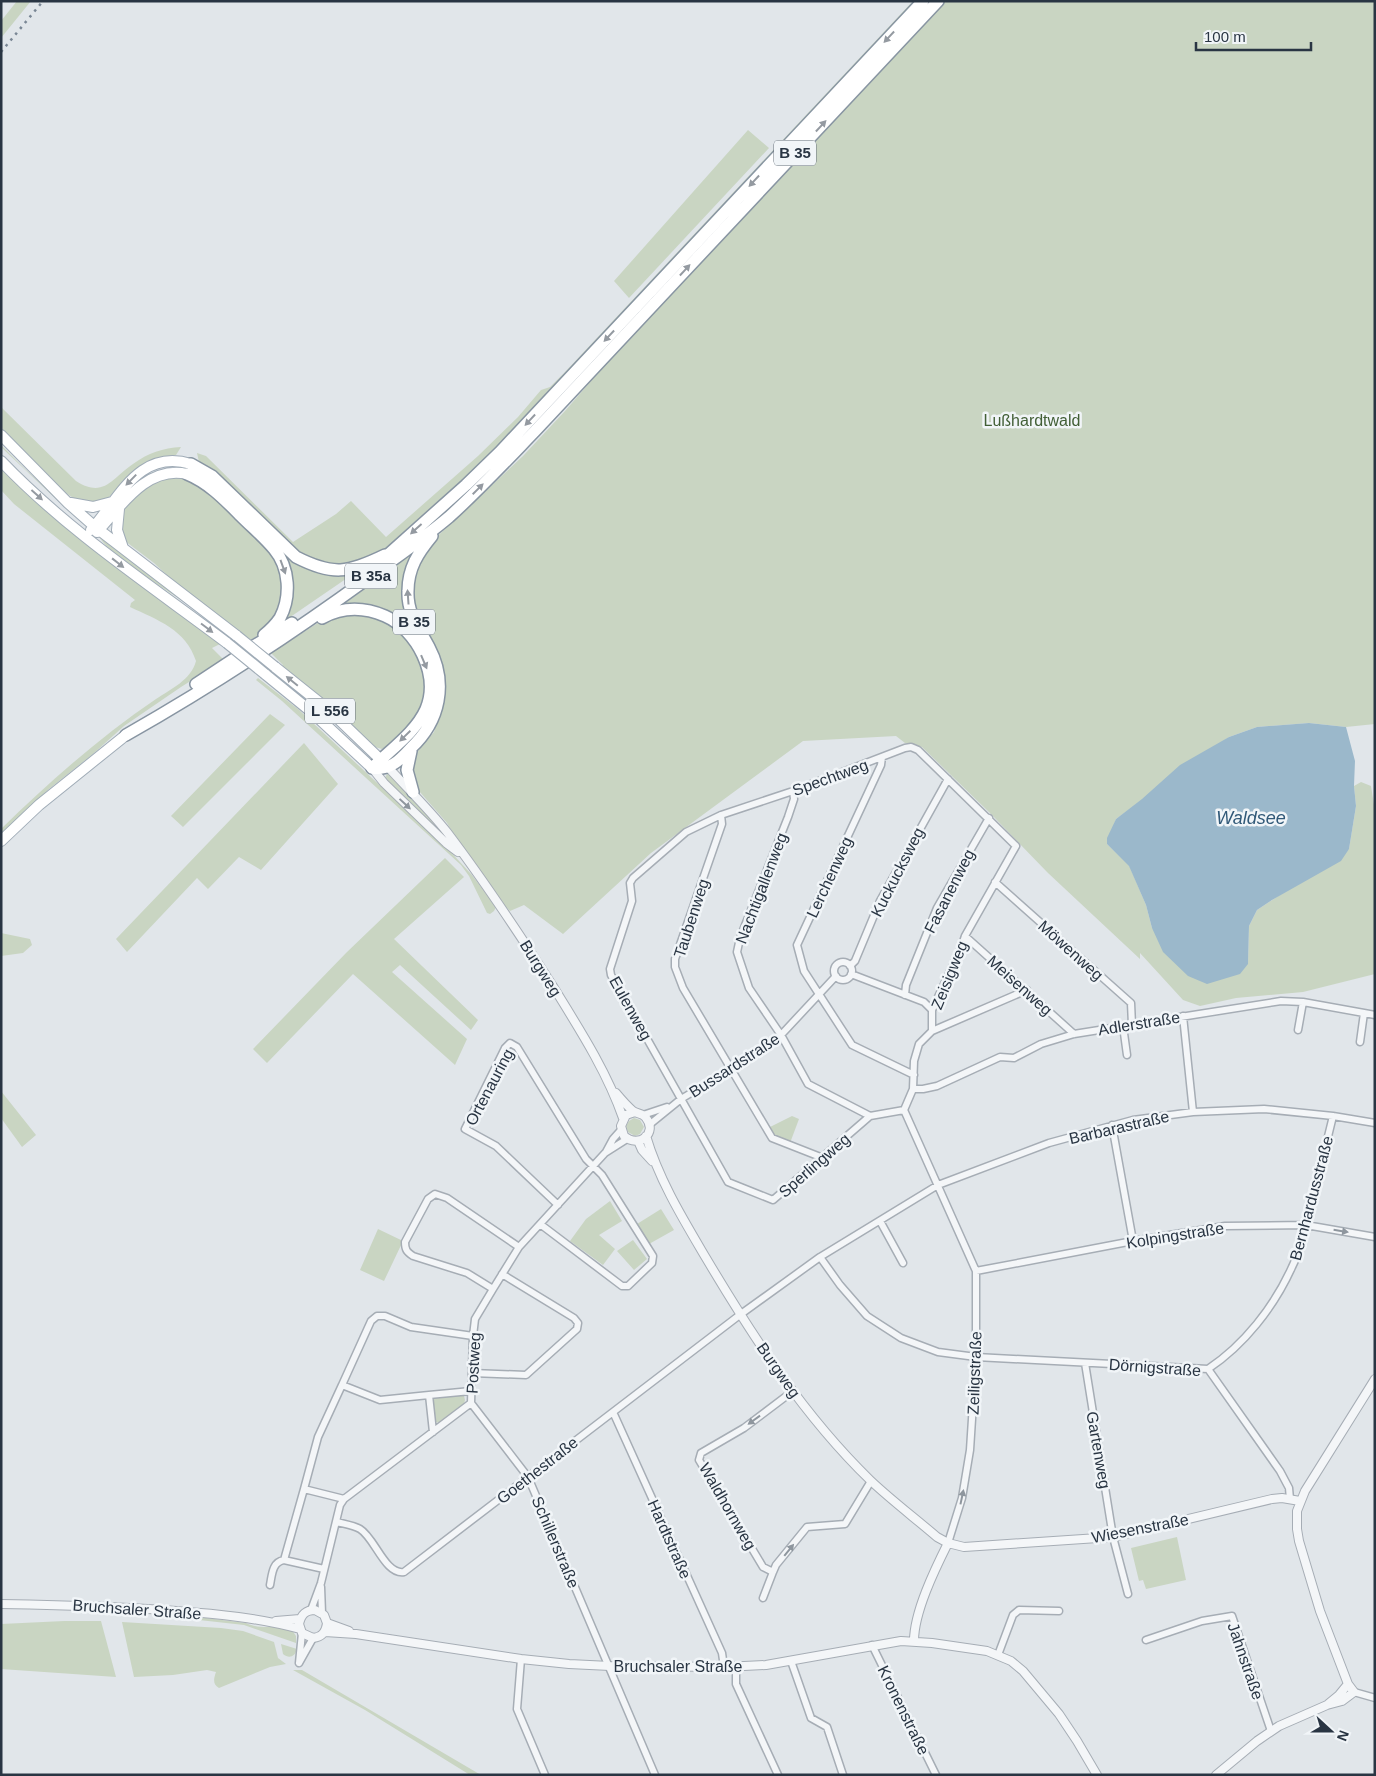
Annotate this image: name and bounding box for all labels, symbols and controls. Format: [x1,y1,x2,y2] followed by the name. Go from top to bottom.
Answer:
[1196,20,1311,52] scale bar
[1204,28,1246,45] text: 100 m
[883,30,895,42] one-way arrow
[815,121,827,133] one-way arrow
[774,140,816,166] road number: B 35
[748,174,760,186] one-way arrow
[679,264,691,276] one-way arrow
[603,329,615,341] one-way arrow
[984,412,1080,429] park label: Lußhardtwald
[524,414,536,426] one-way arrow
[125,474,137,486] one-way arrow
[472,483,484,495] one-way arrow
[30,489,43,500] one-way arrow
[411,523,423,535] one-way arrow
[111,557,124,568] one-way arrow
[279,560,287,575] one-way arrow
[345,564,397,588] road number: B 35a
[404,589,412,605] one-way arrow
[393,610,435,634] road number: B 35
[200,623,214,633] one-way arrow
[421,655,429,669] one-way arrow
[286,675,299,686] one-way arrow
[305,698,355,724] road number: L 556
[400,730,412,742] one-way arrow
[790,756,870,799] street label: Spechtweg
[399,798,411,810] one-way arrow
[1216,808,1286,828] water label: Waldsee
[868,825,927,920] street label: Kuckucksweg
[732,830,790,946] street label: Nachtigallenweg
[803,834,856,920] street label: Lerchenweg
[921,847,978,936] street label: Fasanenweg
[671,877,712,960] street label: Taubenweg
[1035,917,1106,984] street label: Möwenweg
[517,937,565,1000] street label: Burgweg
[928,939,971,1012] street label: Zeisigweg
[984,952,1055,1019] street label: Meisenweg
[606,973,655,1043] street label: Eulenweg
[1097,1009,1181,1038] street label: Adlerstraße
[686,1030,783,1101] street label: Bussardstraße
[462,1046,517,1129] street label: Ortenauring
[1067,1108,1171,1147] street label: Barbarastraße
[776,1130,853,1201] street label: Sperlingweg
[1287,1134,1336,1262] street label: Bernhardusstraße
[1125,1219,1225,1252] street label: Kolpingstraße
[1333,1227,1349,1235] one-way arrow
[965,1331,984,1415] street label: Zeiligstraße
[463,1332,484,1394] street label: Postweg
[754,1340,804,1401] street label: Burgweg
[1108,1356,1202,1379] street label: Dörnigstraße
[1083,1410,1114,1490] street label: Gartenweg
[747,1415,761,1425] one-way arrow
[494,1434,581,1507] street label: Goethestraße
[696,1460,759,1553] street label: Waldhornweg
[958,1489,966,1504] one-way arrow
[529,1494,583,1591] street label: Schillerstraße
[645,1497,695,1581] street label: Hardtstraße
[1090,1511,1190,1546] street label: Wiesenstraße
[783,1543,794,1556] one-way arrow
[72,1597,202,1622] street label: Bruchsaler Straße
[1224,1621,1267,1702] street label: Jahnstraße
[614,1658,743,1675] street label: Bruchsaler Straße
[875,1663,932,1758] street label: Kronenstraße
[1306,1706,1356,1756] north arrow
[1334,1728,1352,1743] text: N

